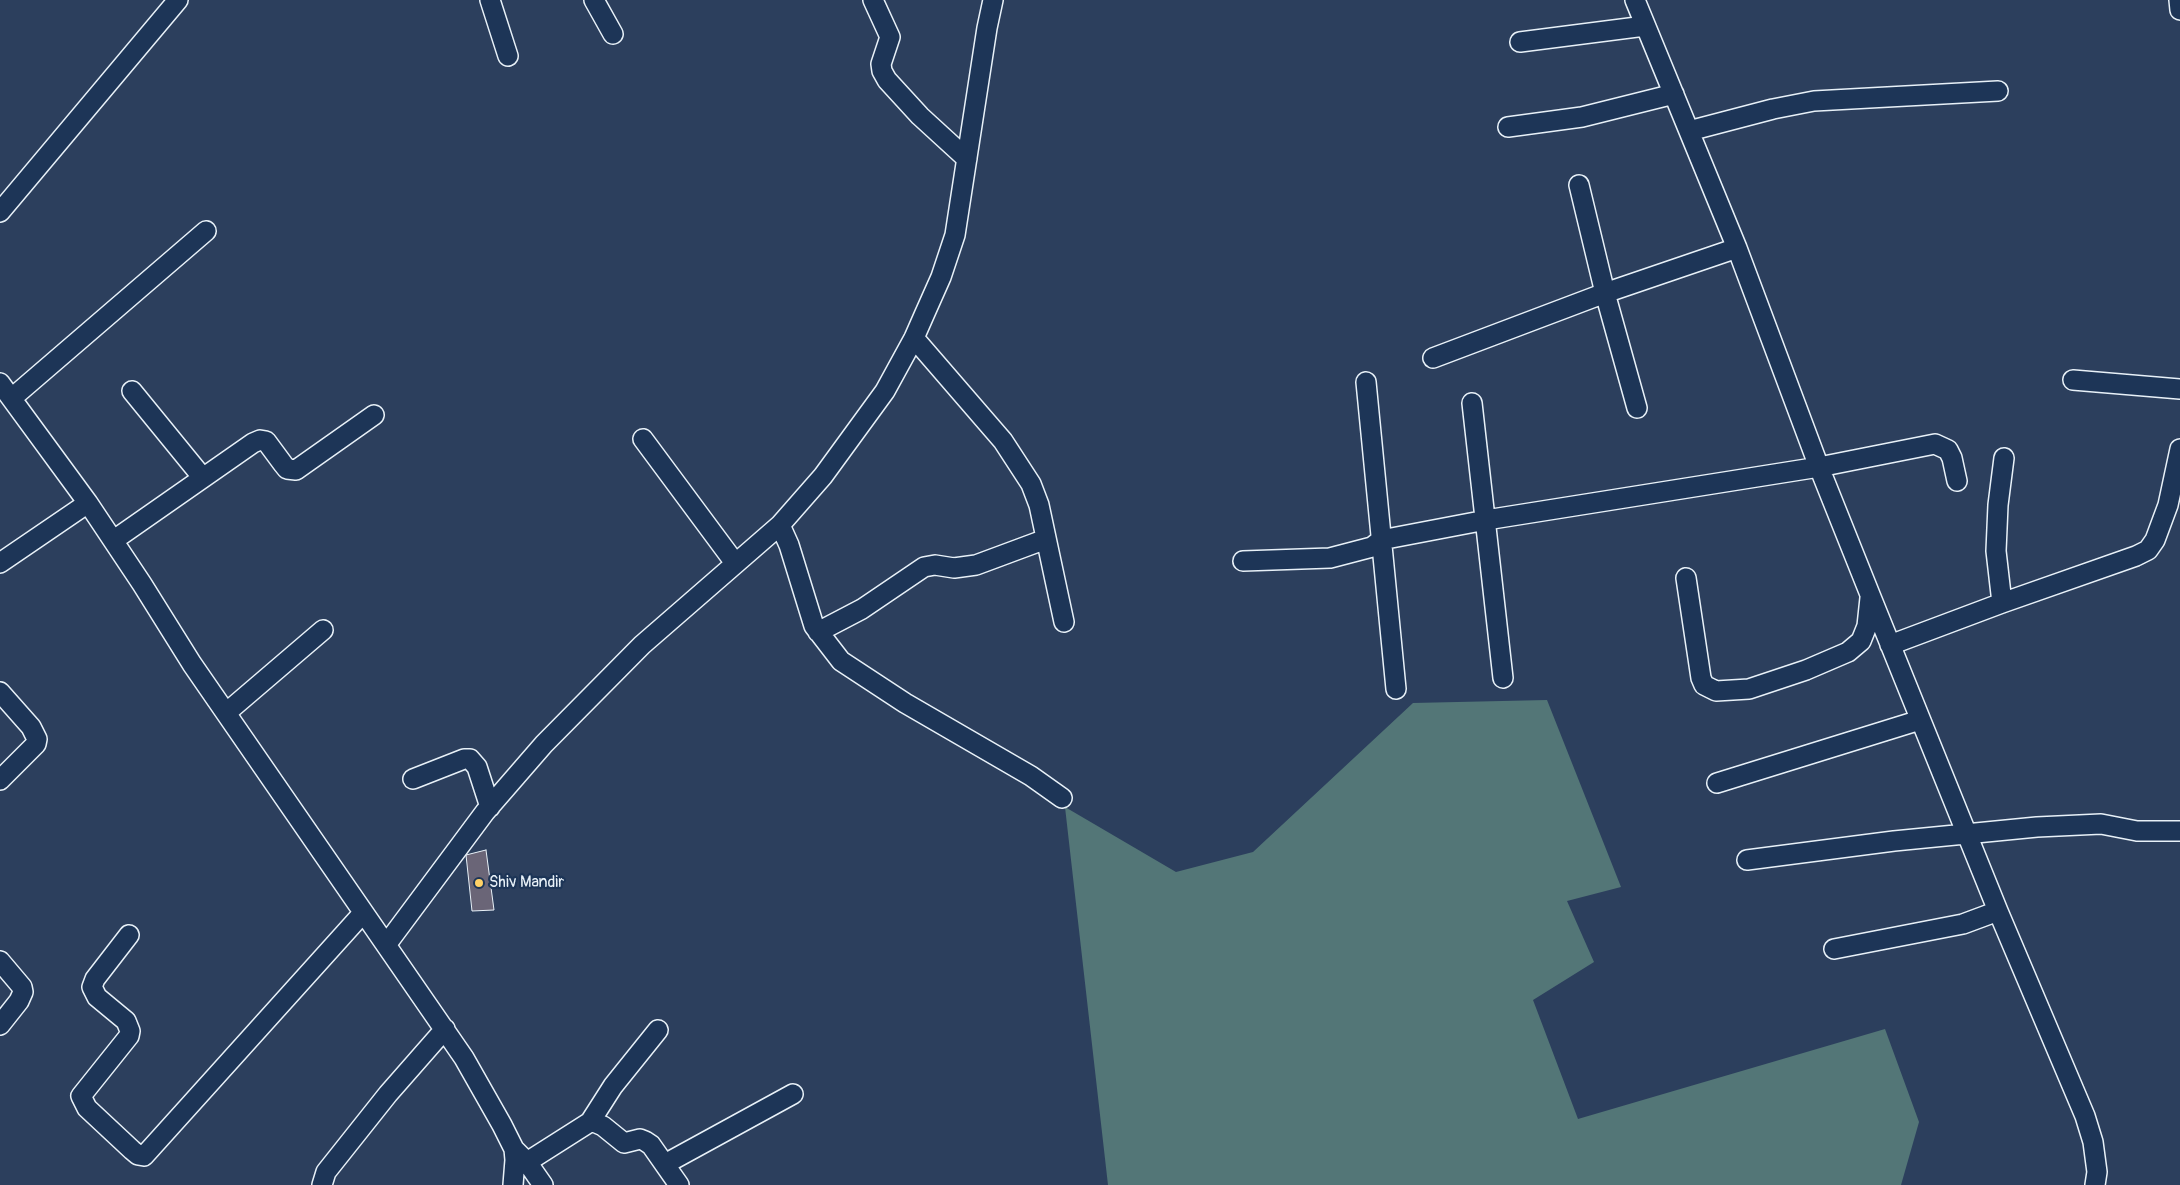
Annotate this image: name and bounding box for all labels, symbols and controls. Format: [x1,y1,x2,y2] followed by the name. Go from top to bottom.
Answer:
[489,873,564,893] place label: Shiv Mandir
[473,877,485,889] marker: Shiv Mandir

